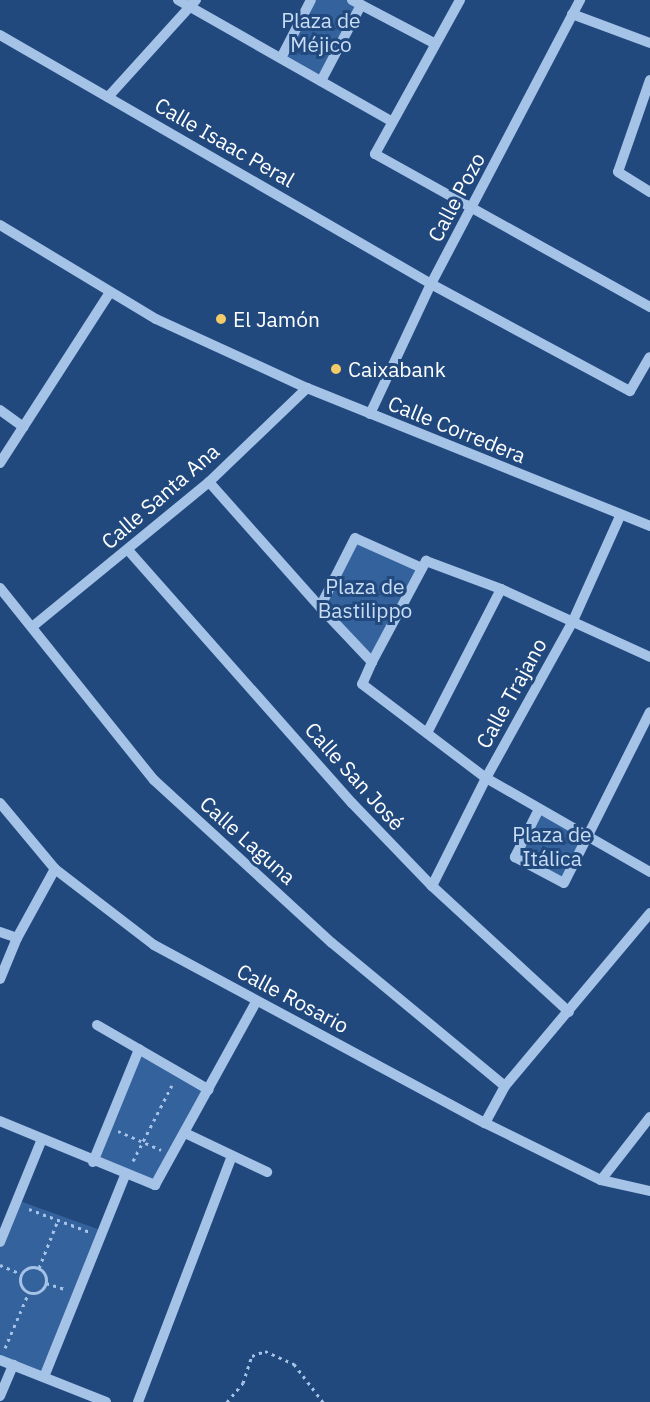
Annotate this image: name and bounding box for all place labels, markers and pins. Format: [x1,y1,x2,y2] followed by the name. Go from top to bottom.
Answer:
[233,306,320,332] place label: El Jamón
[214,312,228,326] marker: El Jamón
[348,356,446,382] place label: Caixabank
[329,362,343,376] marker: Caixabank

